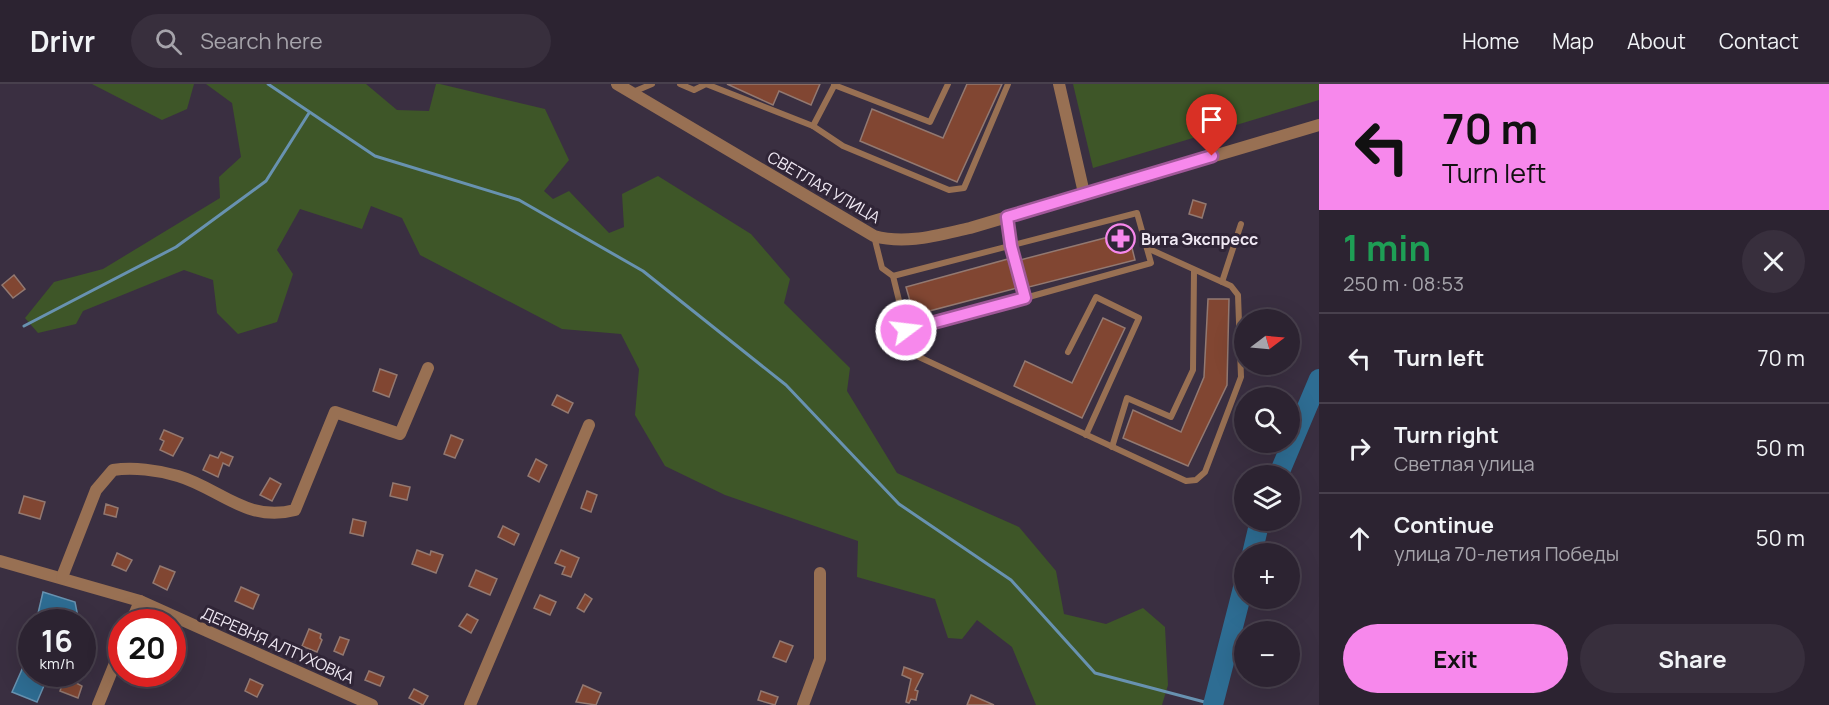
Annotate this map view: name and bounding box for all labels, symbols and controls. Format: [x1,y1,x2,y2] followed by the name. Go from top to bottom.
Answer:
[131,14,551,68] search box
[30,22,95,60] text: Drivr
[152,25,185,58] icon: search
[200,26,323,56] text: Search here
[1462,27,1519,55] text: Home
[1552,27,1594,55] text: Map
[1627,27,1686,55] text: About
[1719,27,1799,55] text: Contact
[1186,94,1237,156] pin
[1442,99,1538,157] text: 70 m
[1195,103,1228,136] icon: arrive
[1343,108,1421,186] icon: left
[764,146,884,228] street label: СВЕТЛАЯ УЛИЦА
[1442,154,1546,191] text: Turn left
[1104,223,1136,255] pharmacy icon: Вита Экспресс
[1343,223,1431,272] text: 1 min
[1141,228,1258,250] place label: Вита Экспресс
[1742,230,1805,293] button: close
[1343,270,1464,297] text: 250 m · 08:53
[874,298,938,362] position arrow
[1234,309,1300,375] north arrow
[1234,309,1300,687] map controls
[1343,342,1376,375] icon: left
[1394,343,1484,373] text: Turn left
[1757,343,1805,373] text: 70 m
[1234,387,1300,453] button: search
[1394,420,1499,450] text: Turn right
[1343,432,1376,465] icon: right
[1756,433,1805,463] text: 50 m
[1394,450,1535,477] text: Светлая улица
[1234,465,1300,531] button: layers
[1394,510,1494,540] text: Continue
[1343,522,1376,555] icon: ahead
[1756,523,1805,553] text: 50 m
[1394,540,1619,567] text: улица 70-летия Победы
[1234,543,1300,609] button: +
[198,601,358,689] street label: ДЕРЕВНЯ АЛТУХОВКА
[108,609,186,687] speed limit sign: 20
[41,620,73,661] text: 16
[1234,621,1300,687] button: −
[1343,624,1568,693] button: Exit
[1580,624,1805,693] button: Share
[40,653,74,674] text: km/h

